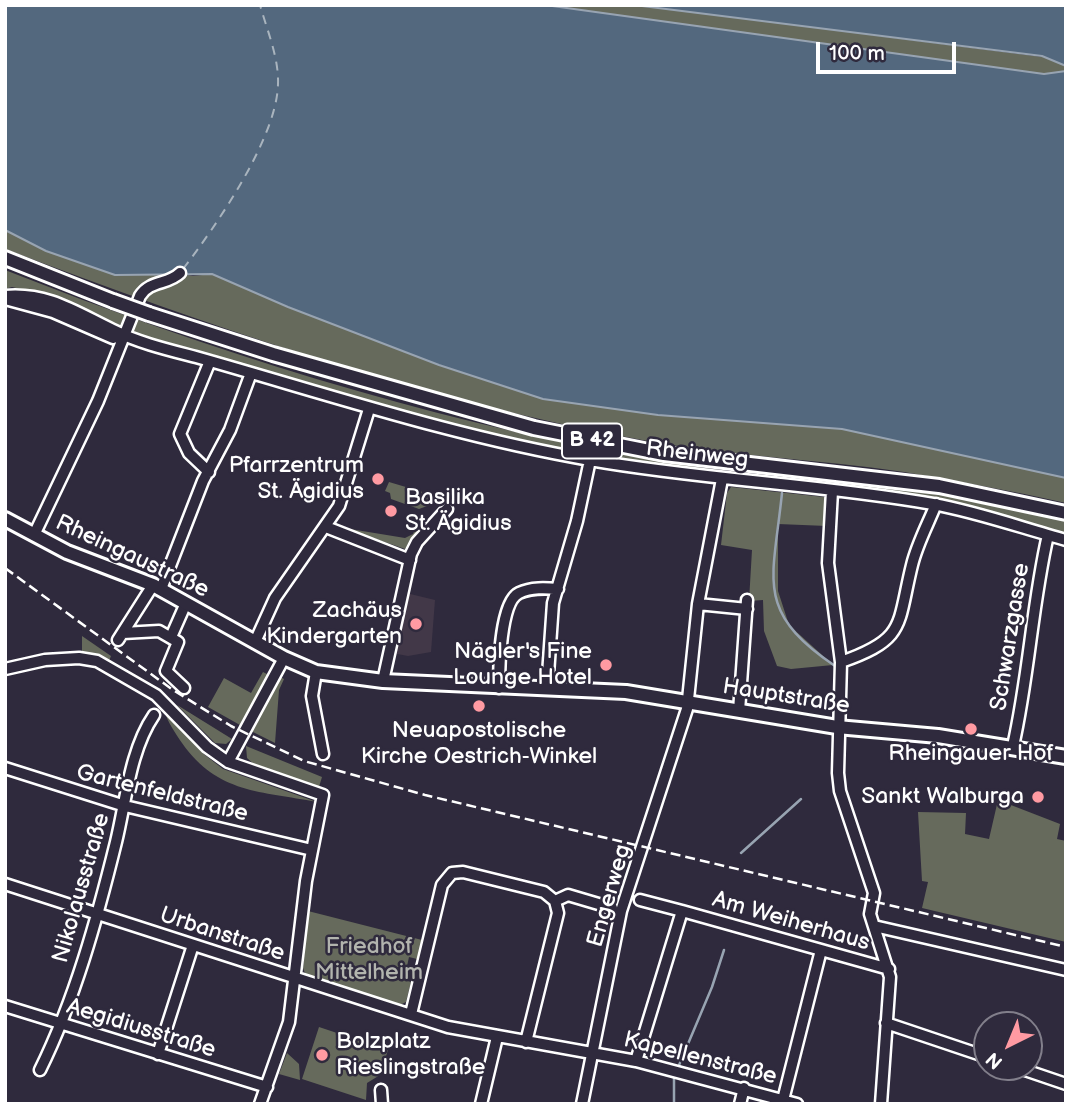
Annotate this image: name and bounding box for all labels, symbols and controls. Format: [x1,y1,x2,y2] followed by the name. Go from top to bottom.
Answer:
[819,28,959,72] scale bar
[829,41,885,66] text: 100 m
[562,424,622,458] road number: B 42
[644,435,750,475] street label: Rheinweg
[229,452,364,506] place label: Pfarrzentrum St. Ägidius
[370,471,386,487] marker: Pfarrzentrum St. Ägidius
[405,484,512,538] place label: Basilika St. Ägidius
[383,503,399,519] marker: Basilika St. Ägidius
[51,509,213,605] street label: Rheingaustraße
[986,561,1036,713] street label: Schwarzgasse
[266,597,402,651] place label: Zachäus Kindergarten
[408,616,424,632] marker: Zachäus Kindergarten
[453,638,592,692] place label: Nägler's Fine Lounge Hotel
[598,657,614,673] marker: Nägler's Fine Lounge Hotel
[720,673,852,721] street label: Hauptstraße
[471,698,487,714] marker: Neuapostolische Kirche Oestrich-Winkel
[361,717,597,771] place label: Neuapostolische Kirche Oestrich-Winkel
[963,721,979,737] marker: Rheingauer Hof
[888,740,1054,768] place label: Rheingauer Hof
[73,759,251,829] street label: Gartenfeldstraße
[861,783,1024,811] place label: Sankt Walburga
[1030,789,1046,805] marker: Sankt Walburga
[47,810,117,966] street label: Nikolausstraße
[582,841,638,951] street label: Engerweg
[709,886,873,958] street label: Am Weiherhaus
[156,902,288,968] street label: Urbanstraße
[315,933,423,987] park label: Friedhof Mittelheim
[63,993,219,1065] street label: Aegidiusstraße
[973,1011,1043,1081] north arrow
[620,1027,780,1091] street label: Kapellenstraße
[336,1028,485,1082] place label: Bolzplatz Rieslingstraße
[314,1047,330,1063] marker: Bolzplatz Rieslingstraße
[982,1047,1008,1074] text: N

